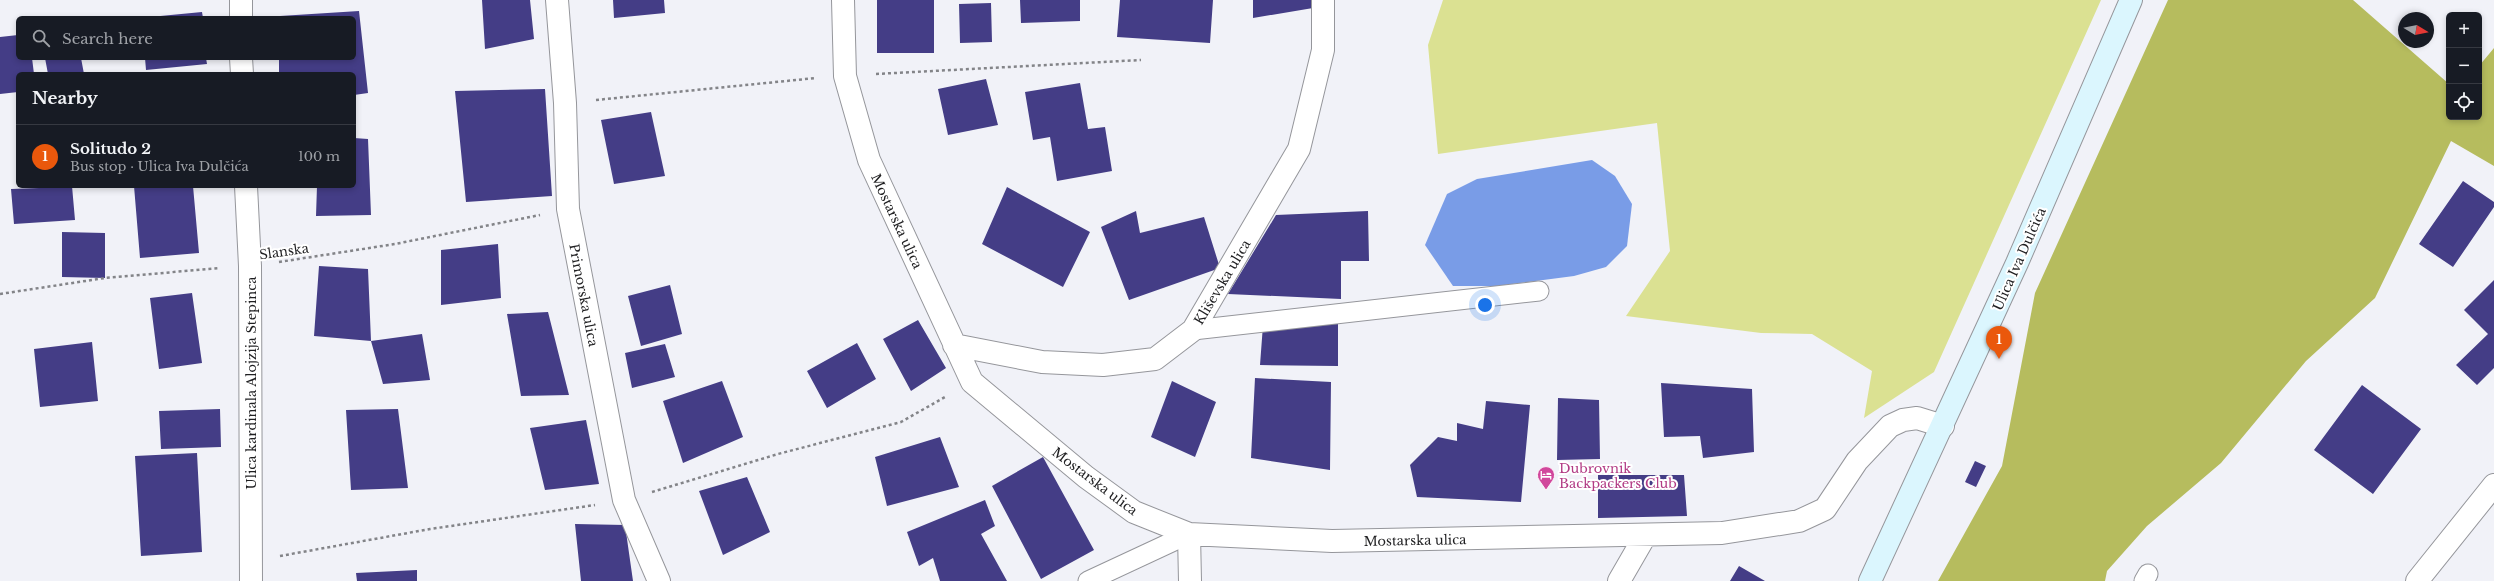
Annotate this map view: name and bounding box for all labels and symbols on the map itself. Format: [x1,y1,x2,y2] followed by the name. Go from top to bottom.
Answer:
[2398,12,2434,48] north arrow
[867,171,926,272] street label: Mostarska ulica
[1989,204,2050,313] street label: Ulica Iva Dulčića
[1190,236,1255,328] street label: Kliševska ulica
[258,239,311,263] street label: Slanska
[565,242,602,349] street label: Primorska ulica
[243,276,260,489] street label: Ulica kardinala Alojzija Stepinca
[1475,295,1495,315] your location
[1986,326,2012,359] pin: 1
[1049,444,1141,520] street label: Mostarska ulica
[1559,460,1677,492] place label: Dubrovnik Backpackers Club
[1536,465,1556,490] hotel icon: Dubrovnik Backpackers Club
[1363,531,1467,550] street label: Mostarska ulica

